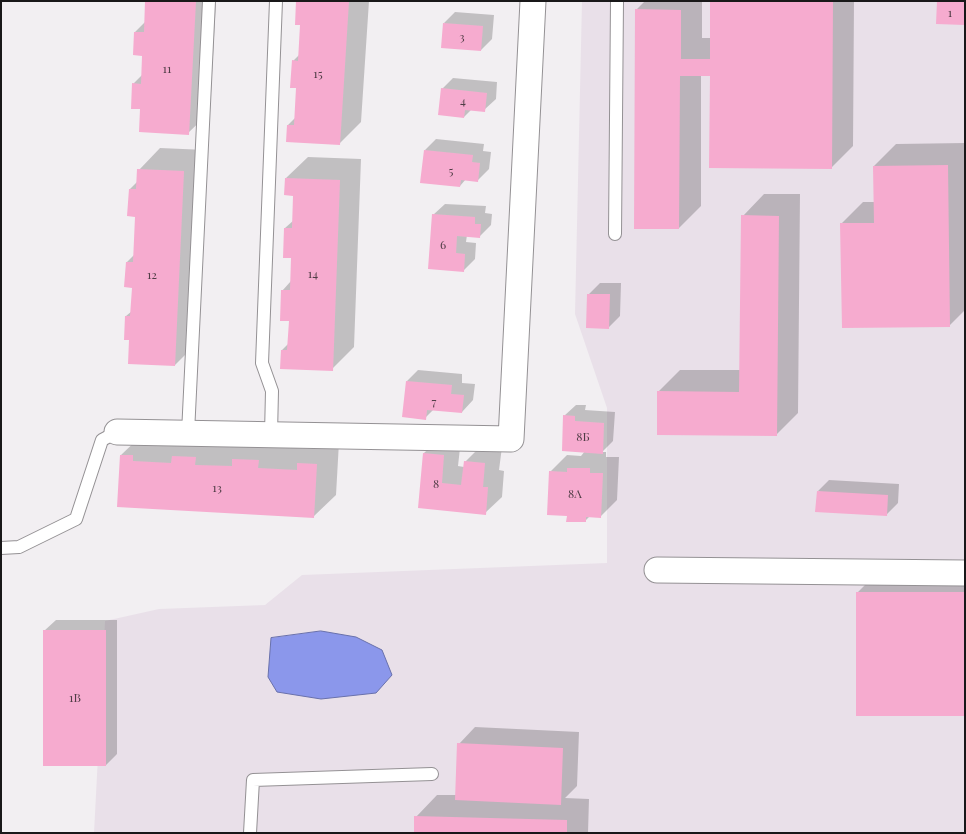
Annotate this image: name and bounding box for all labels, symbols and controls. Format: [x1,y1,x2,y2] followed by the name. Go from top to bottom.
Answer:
[948,6,952,20] house number: 1
[459,30,465,44] house number: 3
[163,62,171,76] house number: 11
[313,67,323,81] house number: 15
[460,94,466,108] house number: 4
[449,164,453,178] house number: 5
[440,238,446,252] house number: 6
[308,267,318,281] house number: 14
[147,268,157,282] house number: 12
[432,395,436,409] house number: 7
[576,430,590,444] house number: 8Б
[433,477,439,491] house number: 8
[212,481,222,495] house number: 13
[568,487,582,501] house number: 8А
[69,691,81,705] house number: 1В

